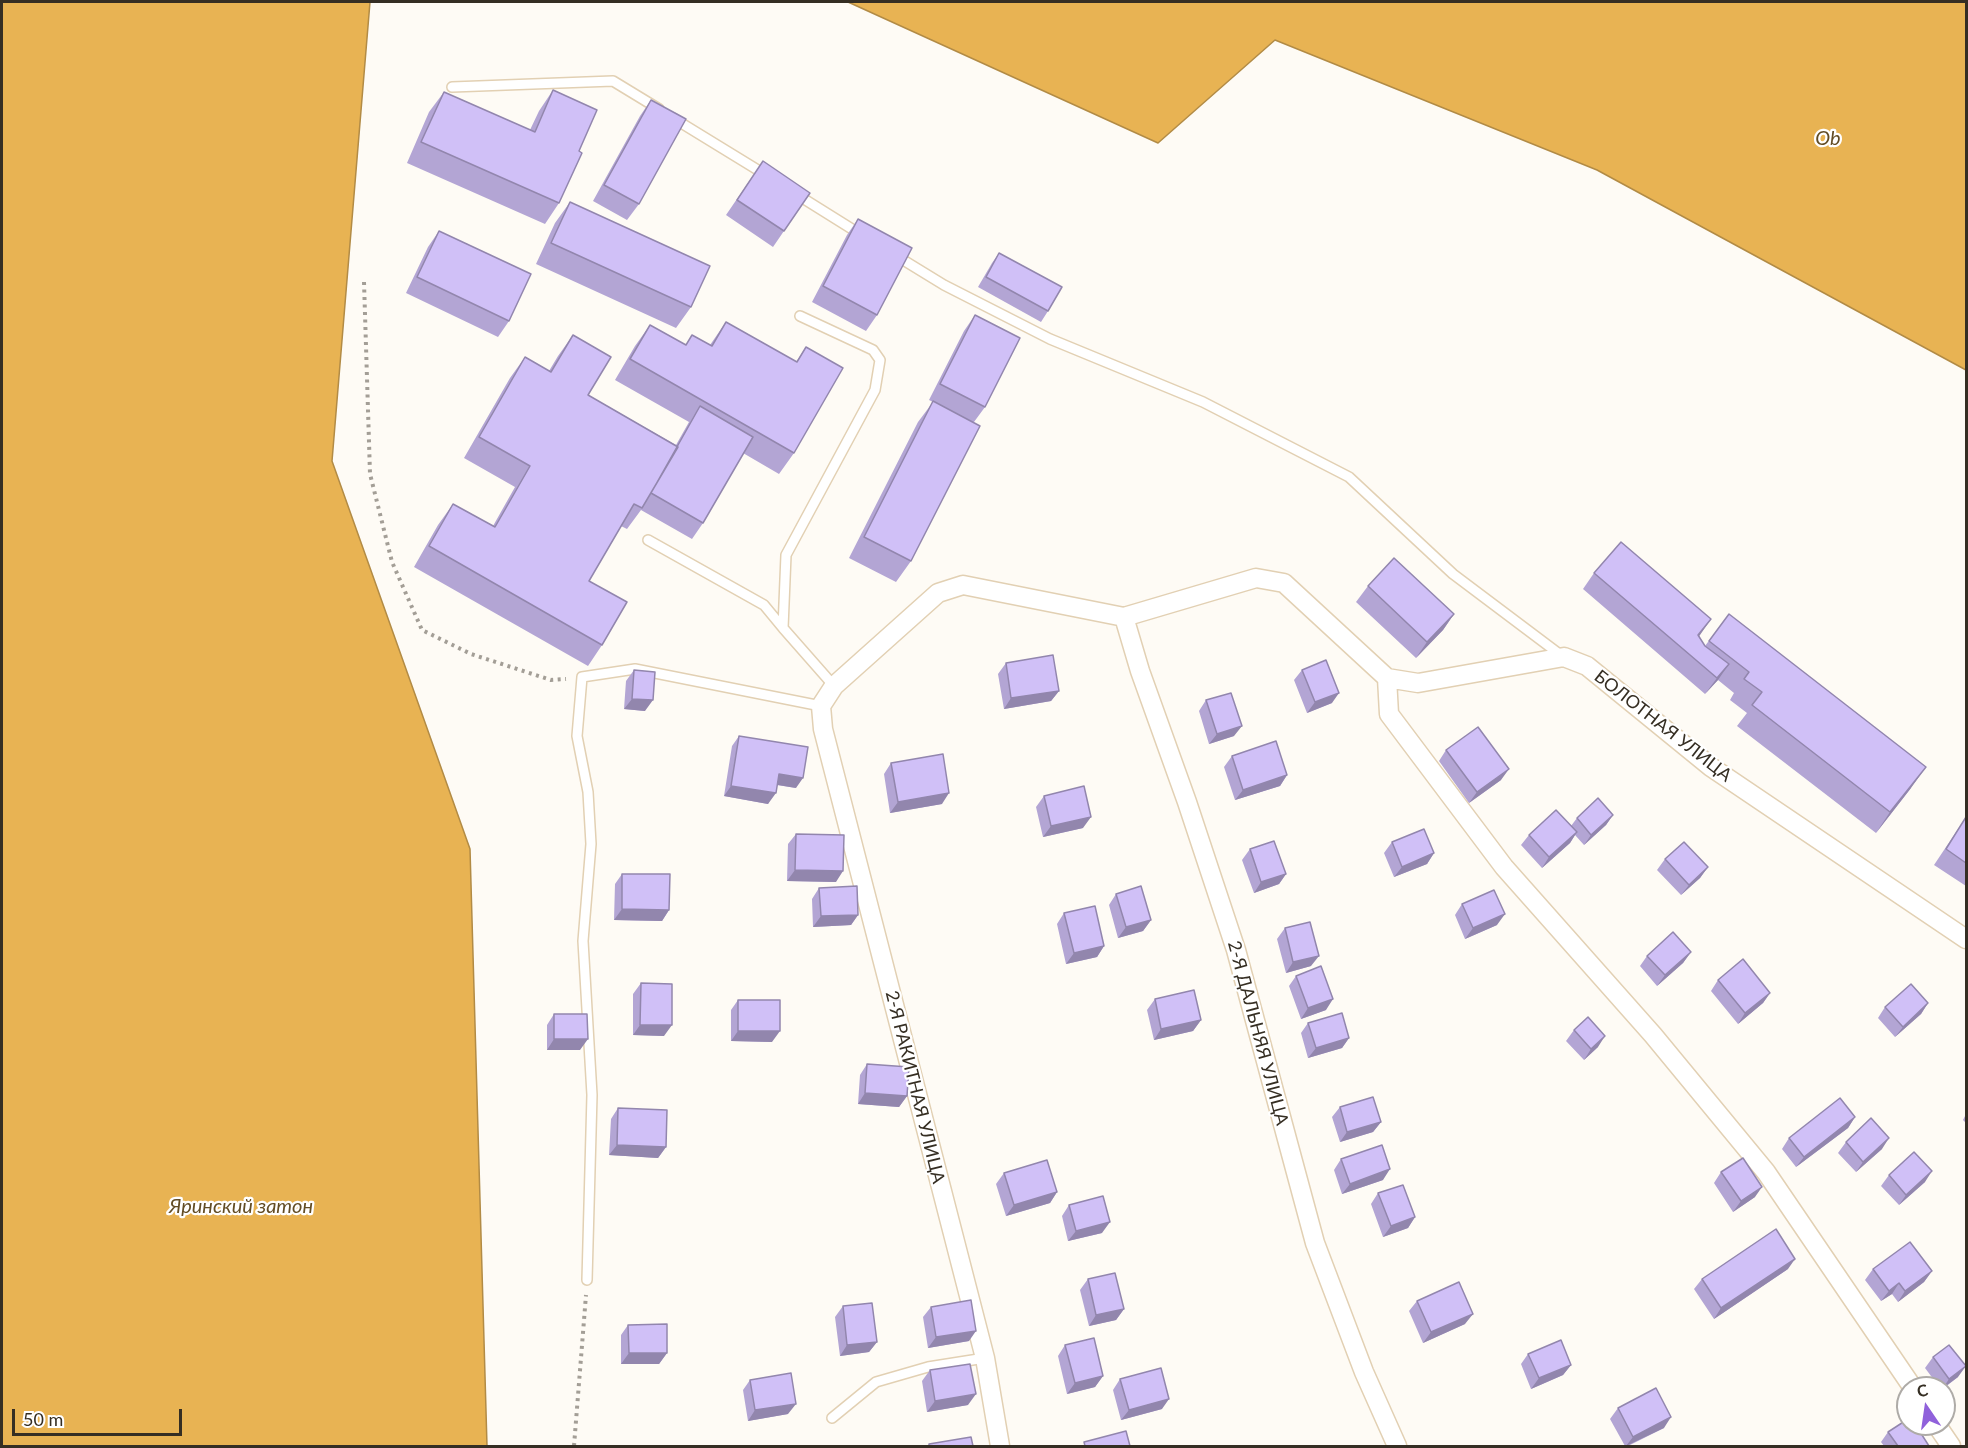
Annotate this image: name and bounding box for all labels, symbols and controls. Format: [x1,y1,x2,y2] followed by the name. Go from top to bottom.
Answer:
[1815,127,1841,151] water label: Ob
[1590,666,1736,786] street label: БОЛОТНАЯ УЛИЦА
[1223,939,1293,1127] street label: 2-Я ДАЛЬНЯЯ УЛИЦА
[881,988,949,1186] street label: 2-Я РАКИТНАЯ УЛИЦА
[169,1195,313,1219] water label: Яринский затон
[1896,1376,1956,1436] north arrow
[1915,1379,1930,1400] text: С
[15,1397,184,1435] scale bar
[23,1408,63,1430] text: 50 m

